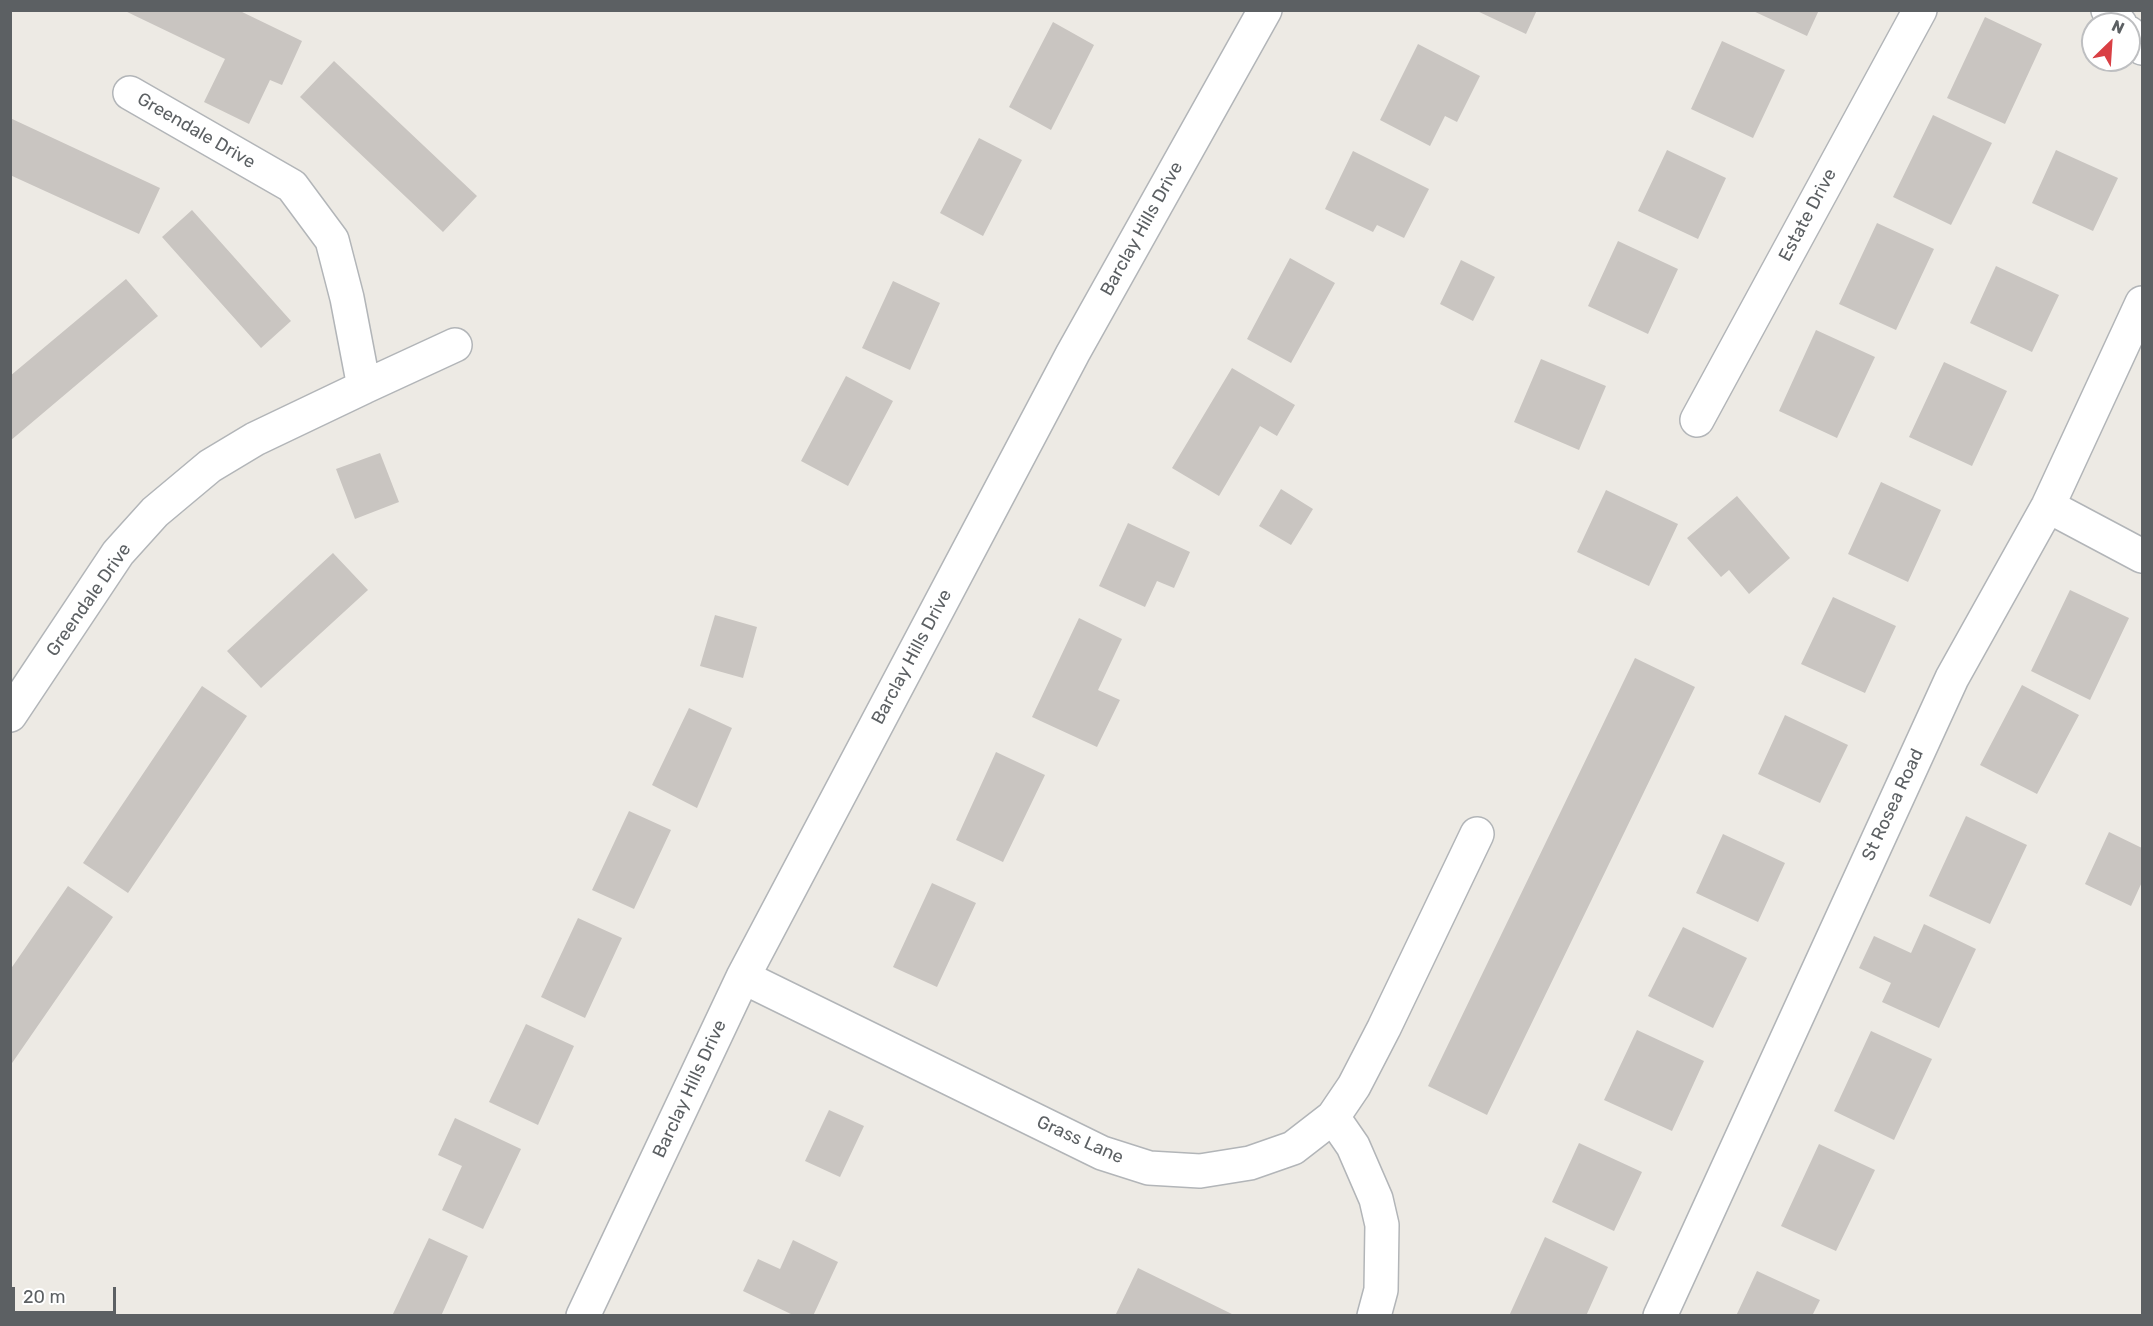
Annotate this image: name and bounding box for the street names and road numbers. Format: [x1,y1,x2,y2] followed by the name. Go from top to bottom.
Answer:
[133,88,259,174] street label: Greendale Drive
[1096,158,1188,300] street label: Barclay Hills Drive
[1775,165,1841,265] street label: Estate Drive
[42,539,136,661] street label: Greendale Drive
[867,586,957,728] street label: Barclay Hills Drive
[1858,746,1928,864] street label: St Rosea Road
[649,1017,731,1161] street label: Barclay Hills Drive
[1033,1111,1127,1169] street label: Grass Lane

